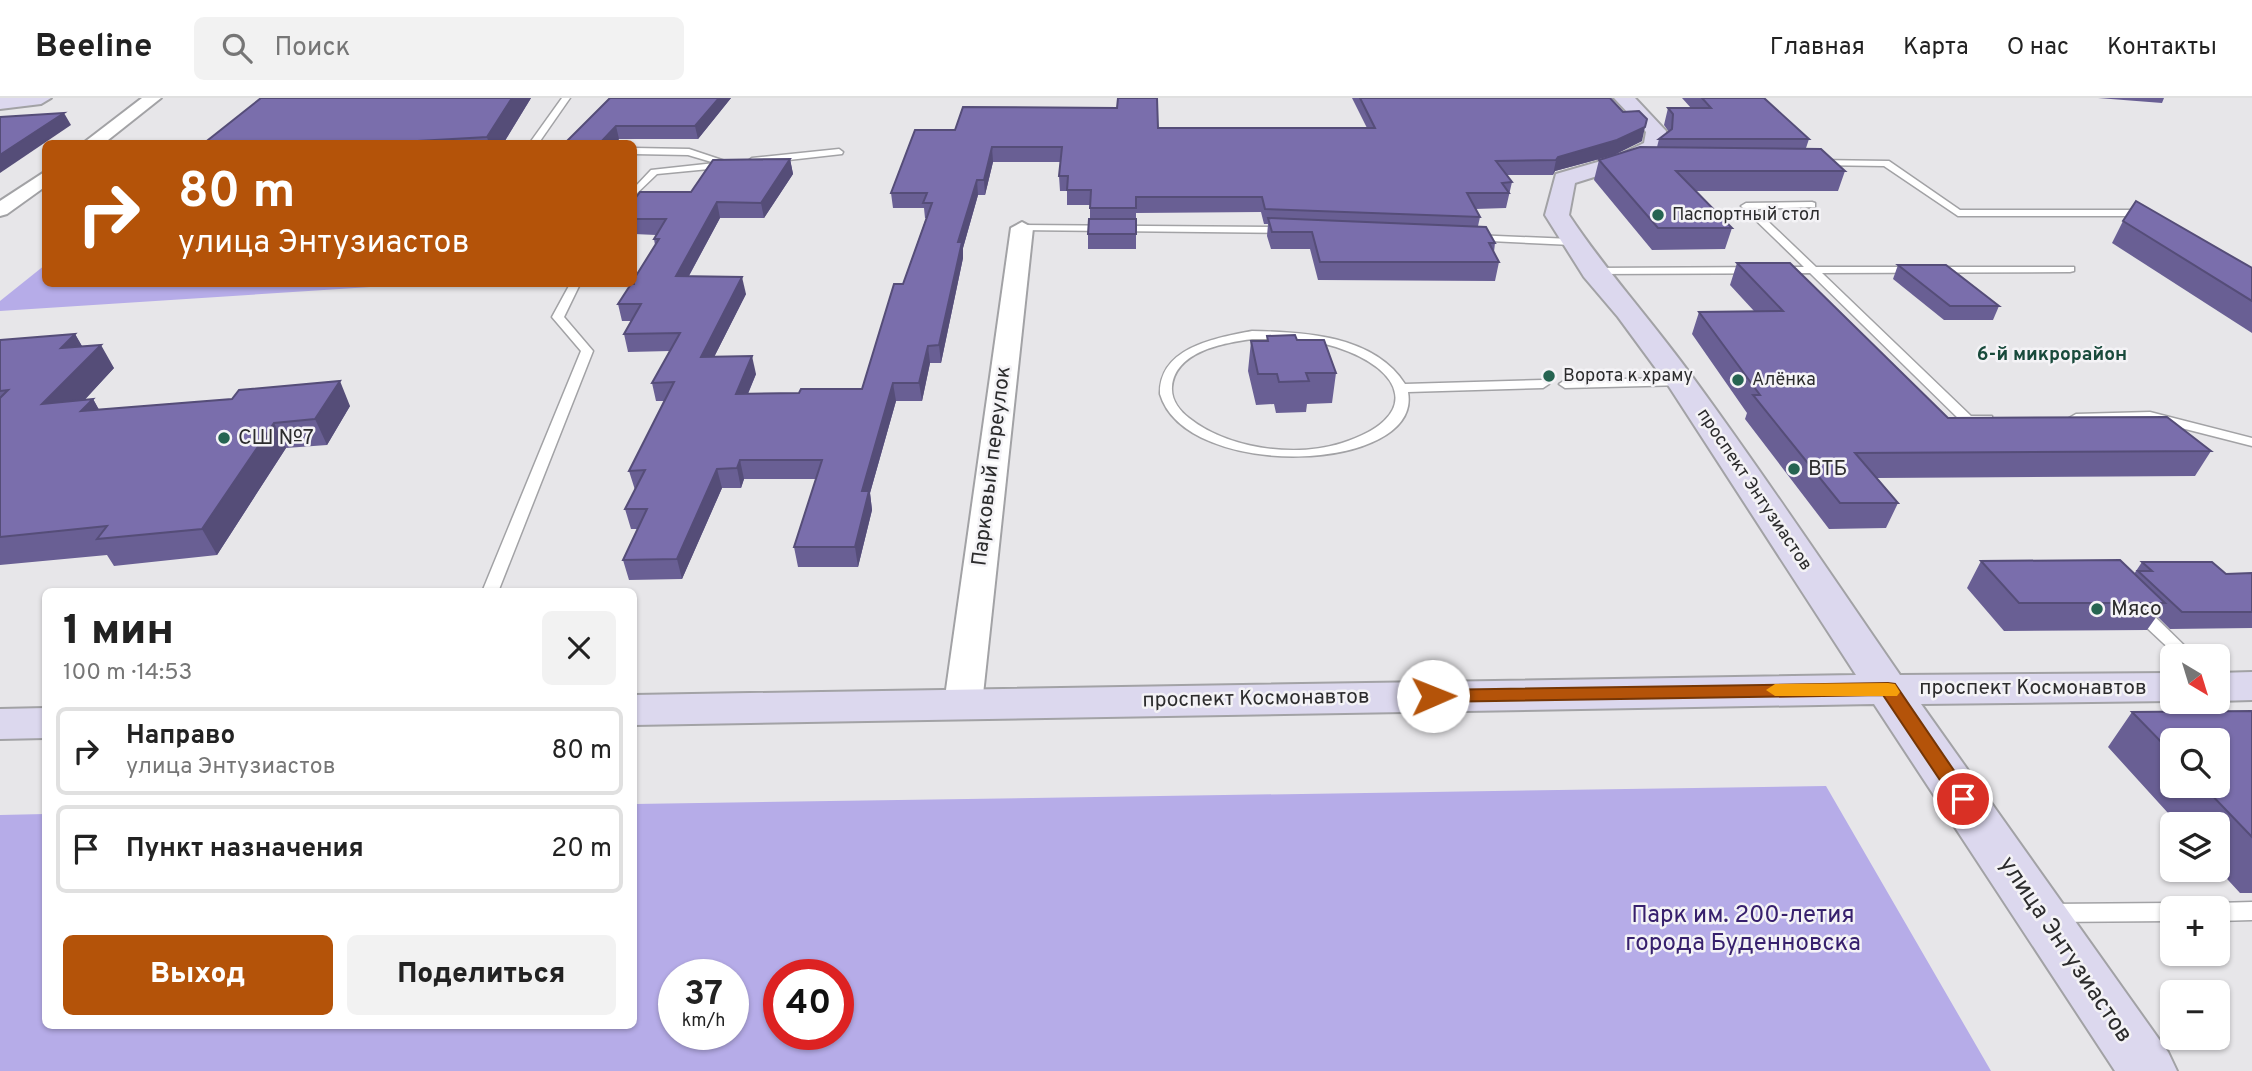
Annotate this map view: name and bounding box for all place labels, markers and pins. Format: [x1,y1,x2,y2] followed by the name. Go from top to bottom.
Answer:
[1672,204,1820,227] place label: Паспортный стол
[1650,207,1666,223] marker: Паспортный стол
[1563,365,1693,388] place label: Ворота к храму
[1541,368,1557,384] marker: Ворота к храму
[1752,369,1816,392] place label: Алёнка
[1730,372,1746,388] marker: Алёнка
[238,425,314,452] place label: СШ №7
[216,430,232,446] marker: СШ №7
[1808,456,1847,483] place label: ВТБ
[1786,461,1802,477] marker: ВТБ
[2111,596,2162,623] place label: Мясо
[2089,601,2105,617] marker: Мясо
[1933,769,1993,829] pin

